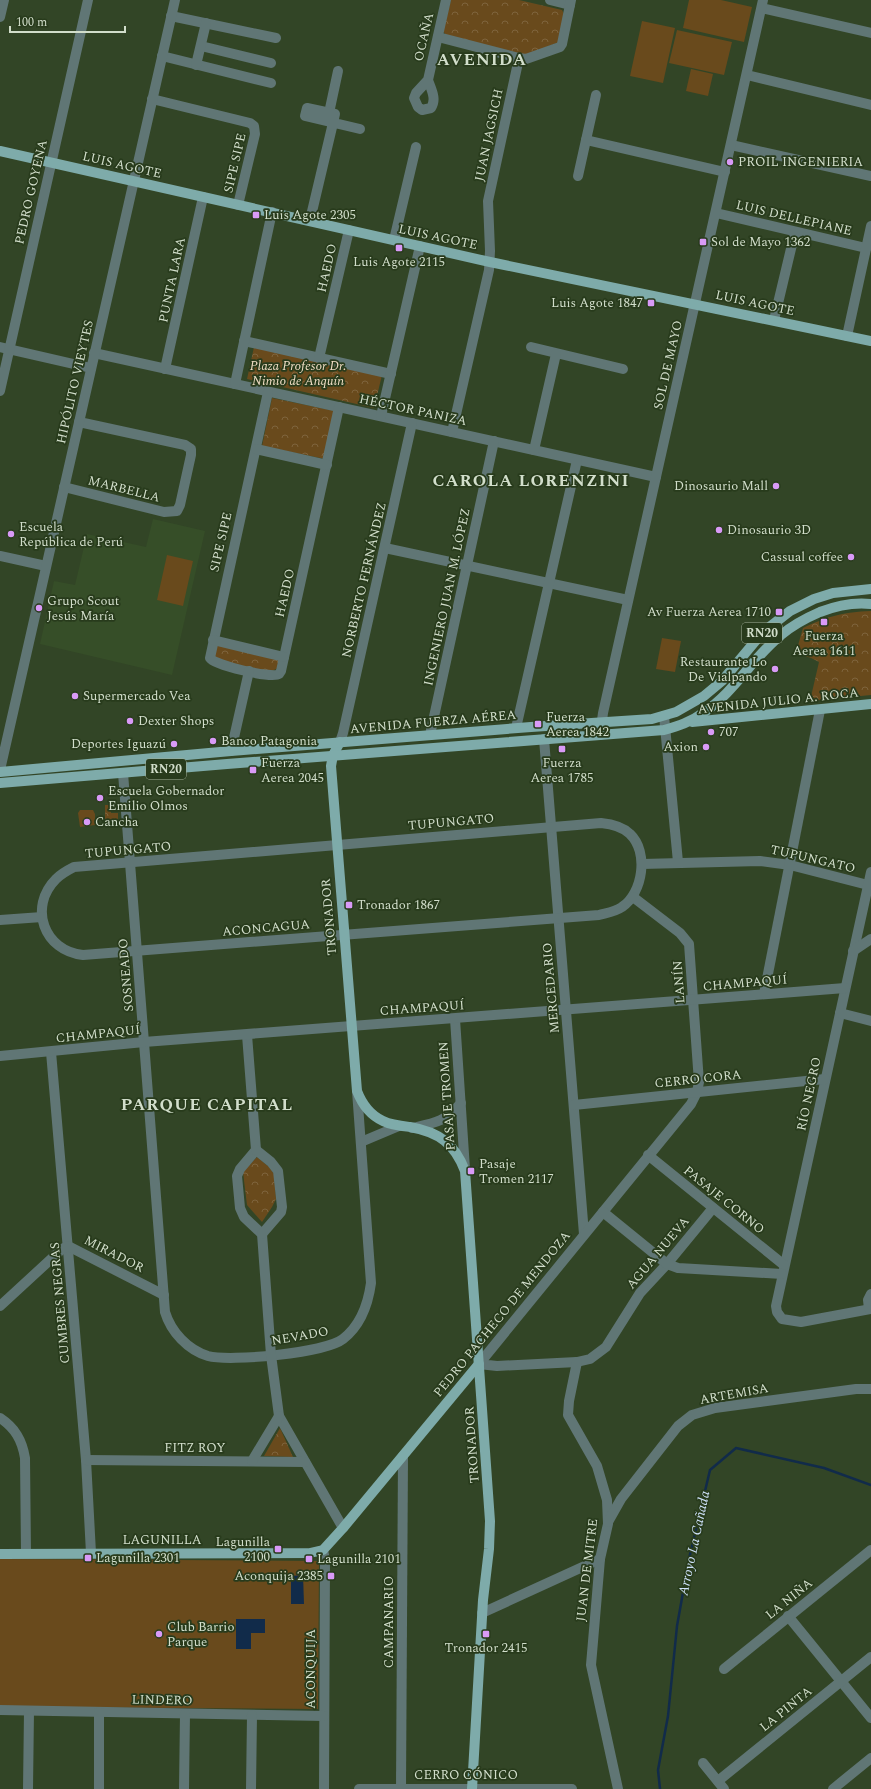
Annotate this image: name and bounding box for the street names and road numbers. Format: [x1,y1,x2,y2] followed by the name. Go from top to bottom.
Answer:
[409,10,439,63] street label: OCAÑA
[469,87,509,183] street label: JUAN JAGSICH
[218,131,252,195] street label: SIPE SIPE
[9,138,53,246] street label: PEDRO GOYENA
[80,146,164,184] street label: LUIS AGOTE
[734,195,854,241] street label: LUIS DELLEPIANE
[396,219,480,255] street label: LUIS AGOTE
[153,235,191,324] street label: PUNTA LARA
[312,242,342,294] street label: HAEDO
[713,285,797,321] street label: LUIS AGOTE
[51,318,99,446] street label: HIPÓLITO VIEYTES
[648,318,688,412] street label: SOL DE MAYO
[357,389,469,431] street label: HÉCTOR PANIZA
[86,470,162,508] street label: MARBELLA
[336,500,392,660] street label: NORBERTO FERNÁNDEZ
[418,506,476,688] street label: INGENIERO JUAN M. LÓPEZ
[204,510,238,574] street label: SIPE SIPE
[270,567,300,619] street label: HAEDO
[742,623,782,643] road number: RN20
[697,683,860,719] street label: AVENIDA JULIO A. ROCA
[349,705,517,739] street label: AVENIDA FUERZA AÉREA
[146,759,186,779] road number: RN20
[407,808,495,836] street label: TUPUNGATO
[84,836,172,864] street label: TUPUNGATO
[769,840,857,878] street label: TUPUNGATO
[316,877,342,956] street label: TRONADOR
[221,914,311,942] street label: ACONCAGUA
[113,938,139,1012] street label: SOSNEADO
[537,942,565,1034] street label: MERCEDARIO
[668,960,690,1004] street label: LANÍN
[702,969,788,997] street label: CHAMPAQUÍ
[379,995,465,1021] street label: CHAMPAQUÍ
[55,1020,141,1048] street label: CHAMPAQUÍ
[433,1041,461,1151] street label: PASAJE TROMEN
[791,1055,827,1133] street label: RÍO NEGRO
[654,1064,743,1093] street label: CERRO CORA
[679,1161,769,1239] street label: PASAJE CORNO
[622,1212,695,1294] street label: AGUA NUEVA
[428,1226,576,1402] street label: PEDRO PACHECO DE MENDOZA
[80,1230,148,1278] street label: MIRADOR
[45,1241,75,1365] street label: CUMBRES NEGRAS
[270,1321,330,1351] street label: NEVADO
[698,1378,770,1410] street label: ARTEMISA
[459,1406,485,1484] street label: TRONADOR
[164,1438,226,1458] street label: FITZ ROY
[571,1517,603,1623] street label: JUAN DE MITRE
[123,1530,202,1550] street label: LAGUNILLA
[761,1573,817,1624] street label: LA NIÑA
[379,1576,399,1668] street label: CAMPANARIO
[301,1629,321,1709] street label: ACONQUIJA
[755,1681,817,1737] street label: LA PINTA
[131,1689,193,1711] street label: LINDERO
[414,1765,518,1785] street label: CERRO CÓNICO

